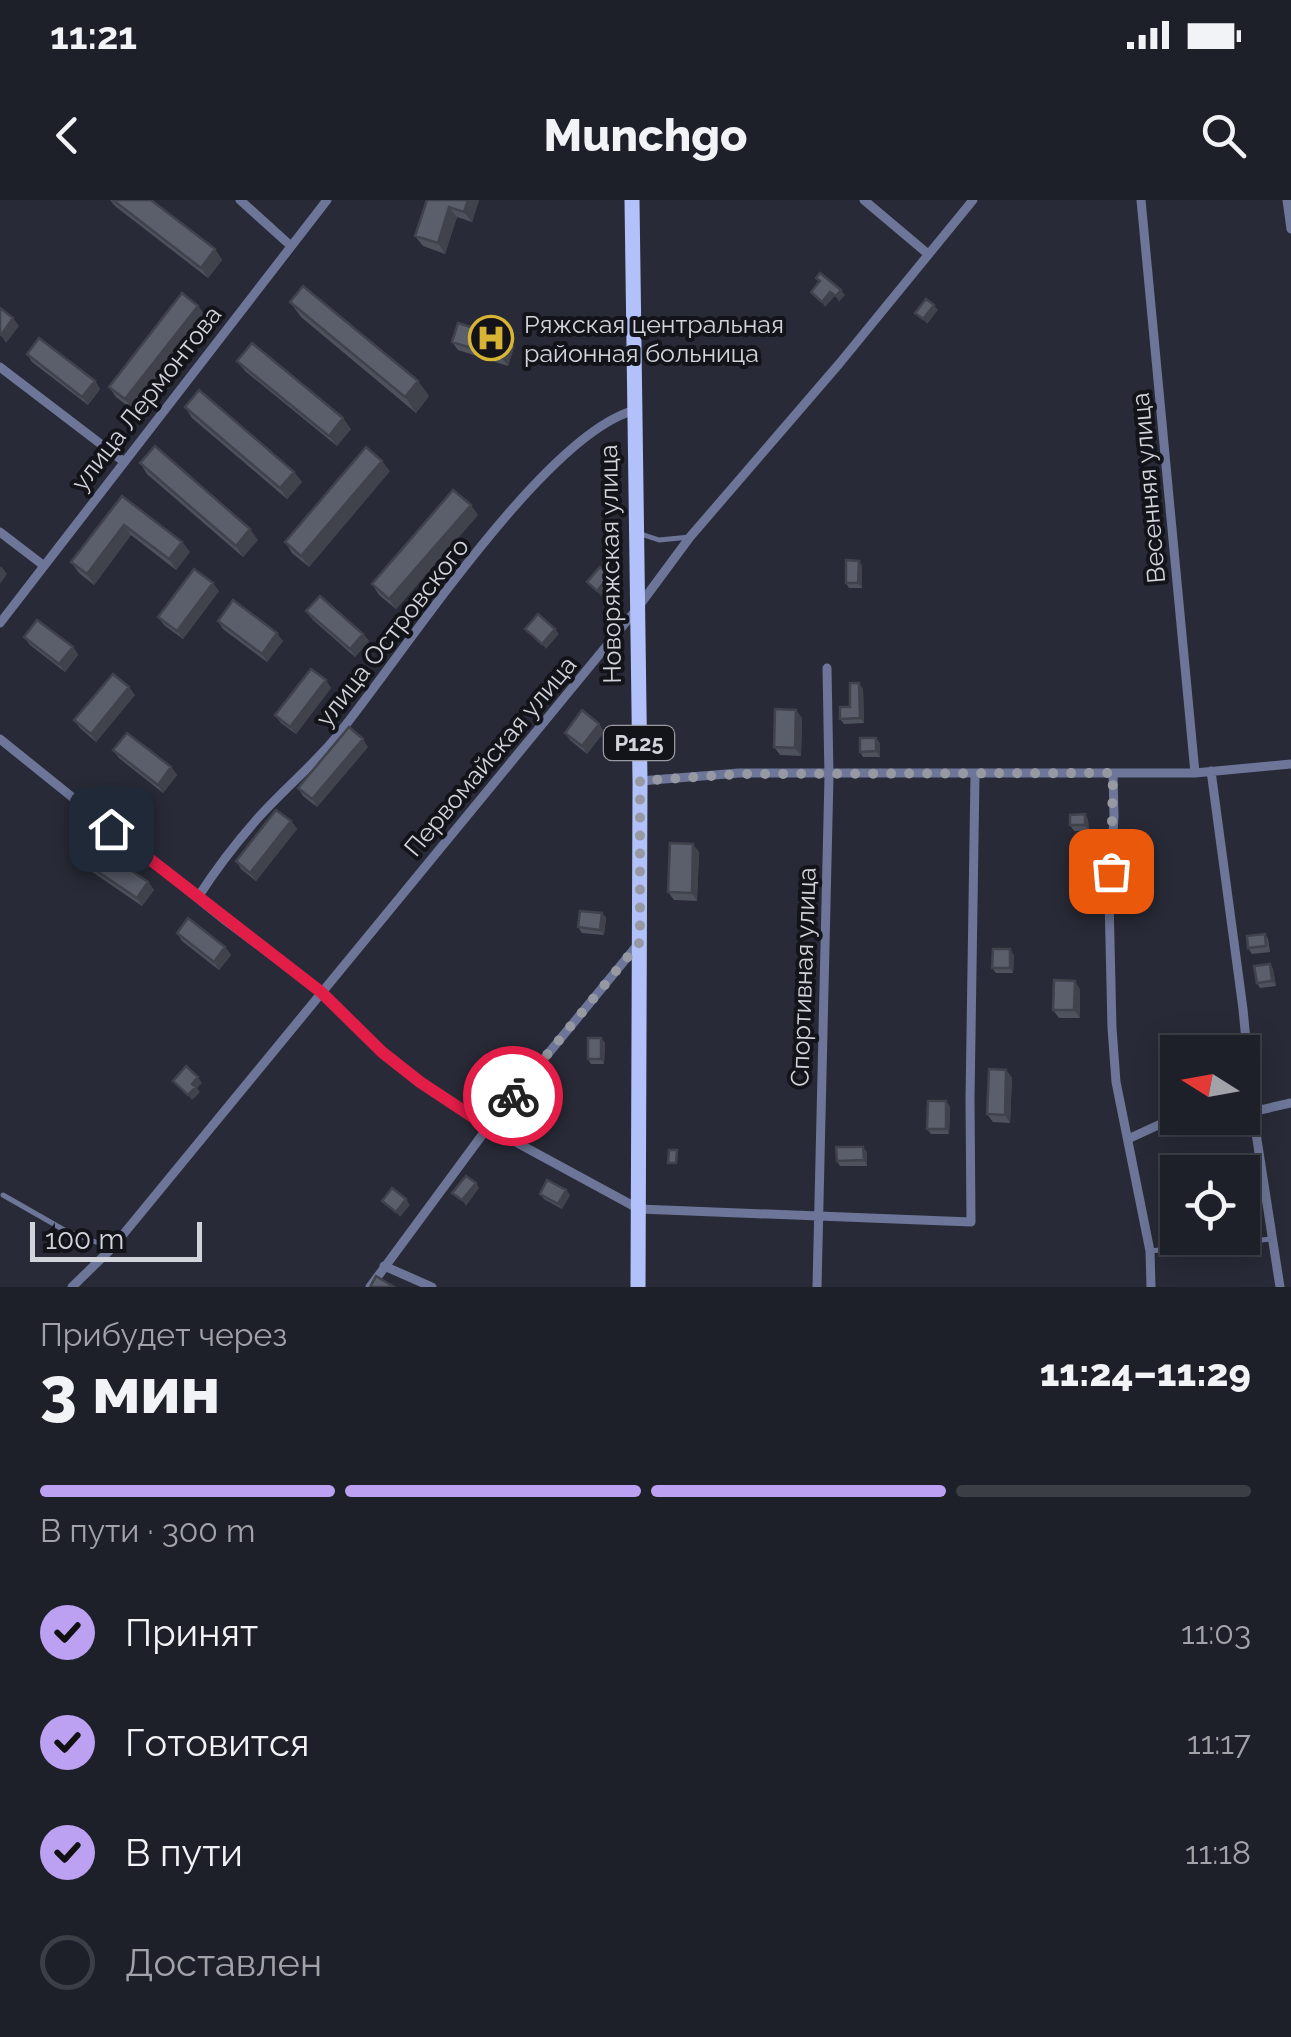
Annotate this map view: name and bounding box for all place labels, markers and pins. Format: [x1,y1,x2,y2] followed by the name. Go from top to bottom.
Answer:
[524,309,784,368] place label: Ряжская центральная районная больница
[468,315,514,361] hospital icon: Ряжская центральная районная больница
[69,787,154,872] pin
[1069,829,1154,914] pin

